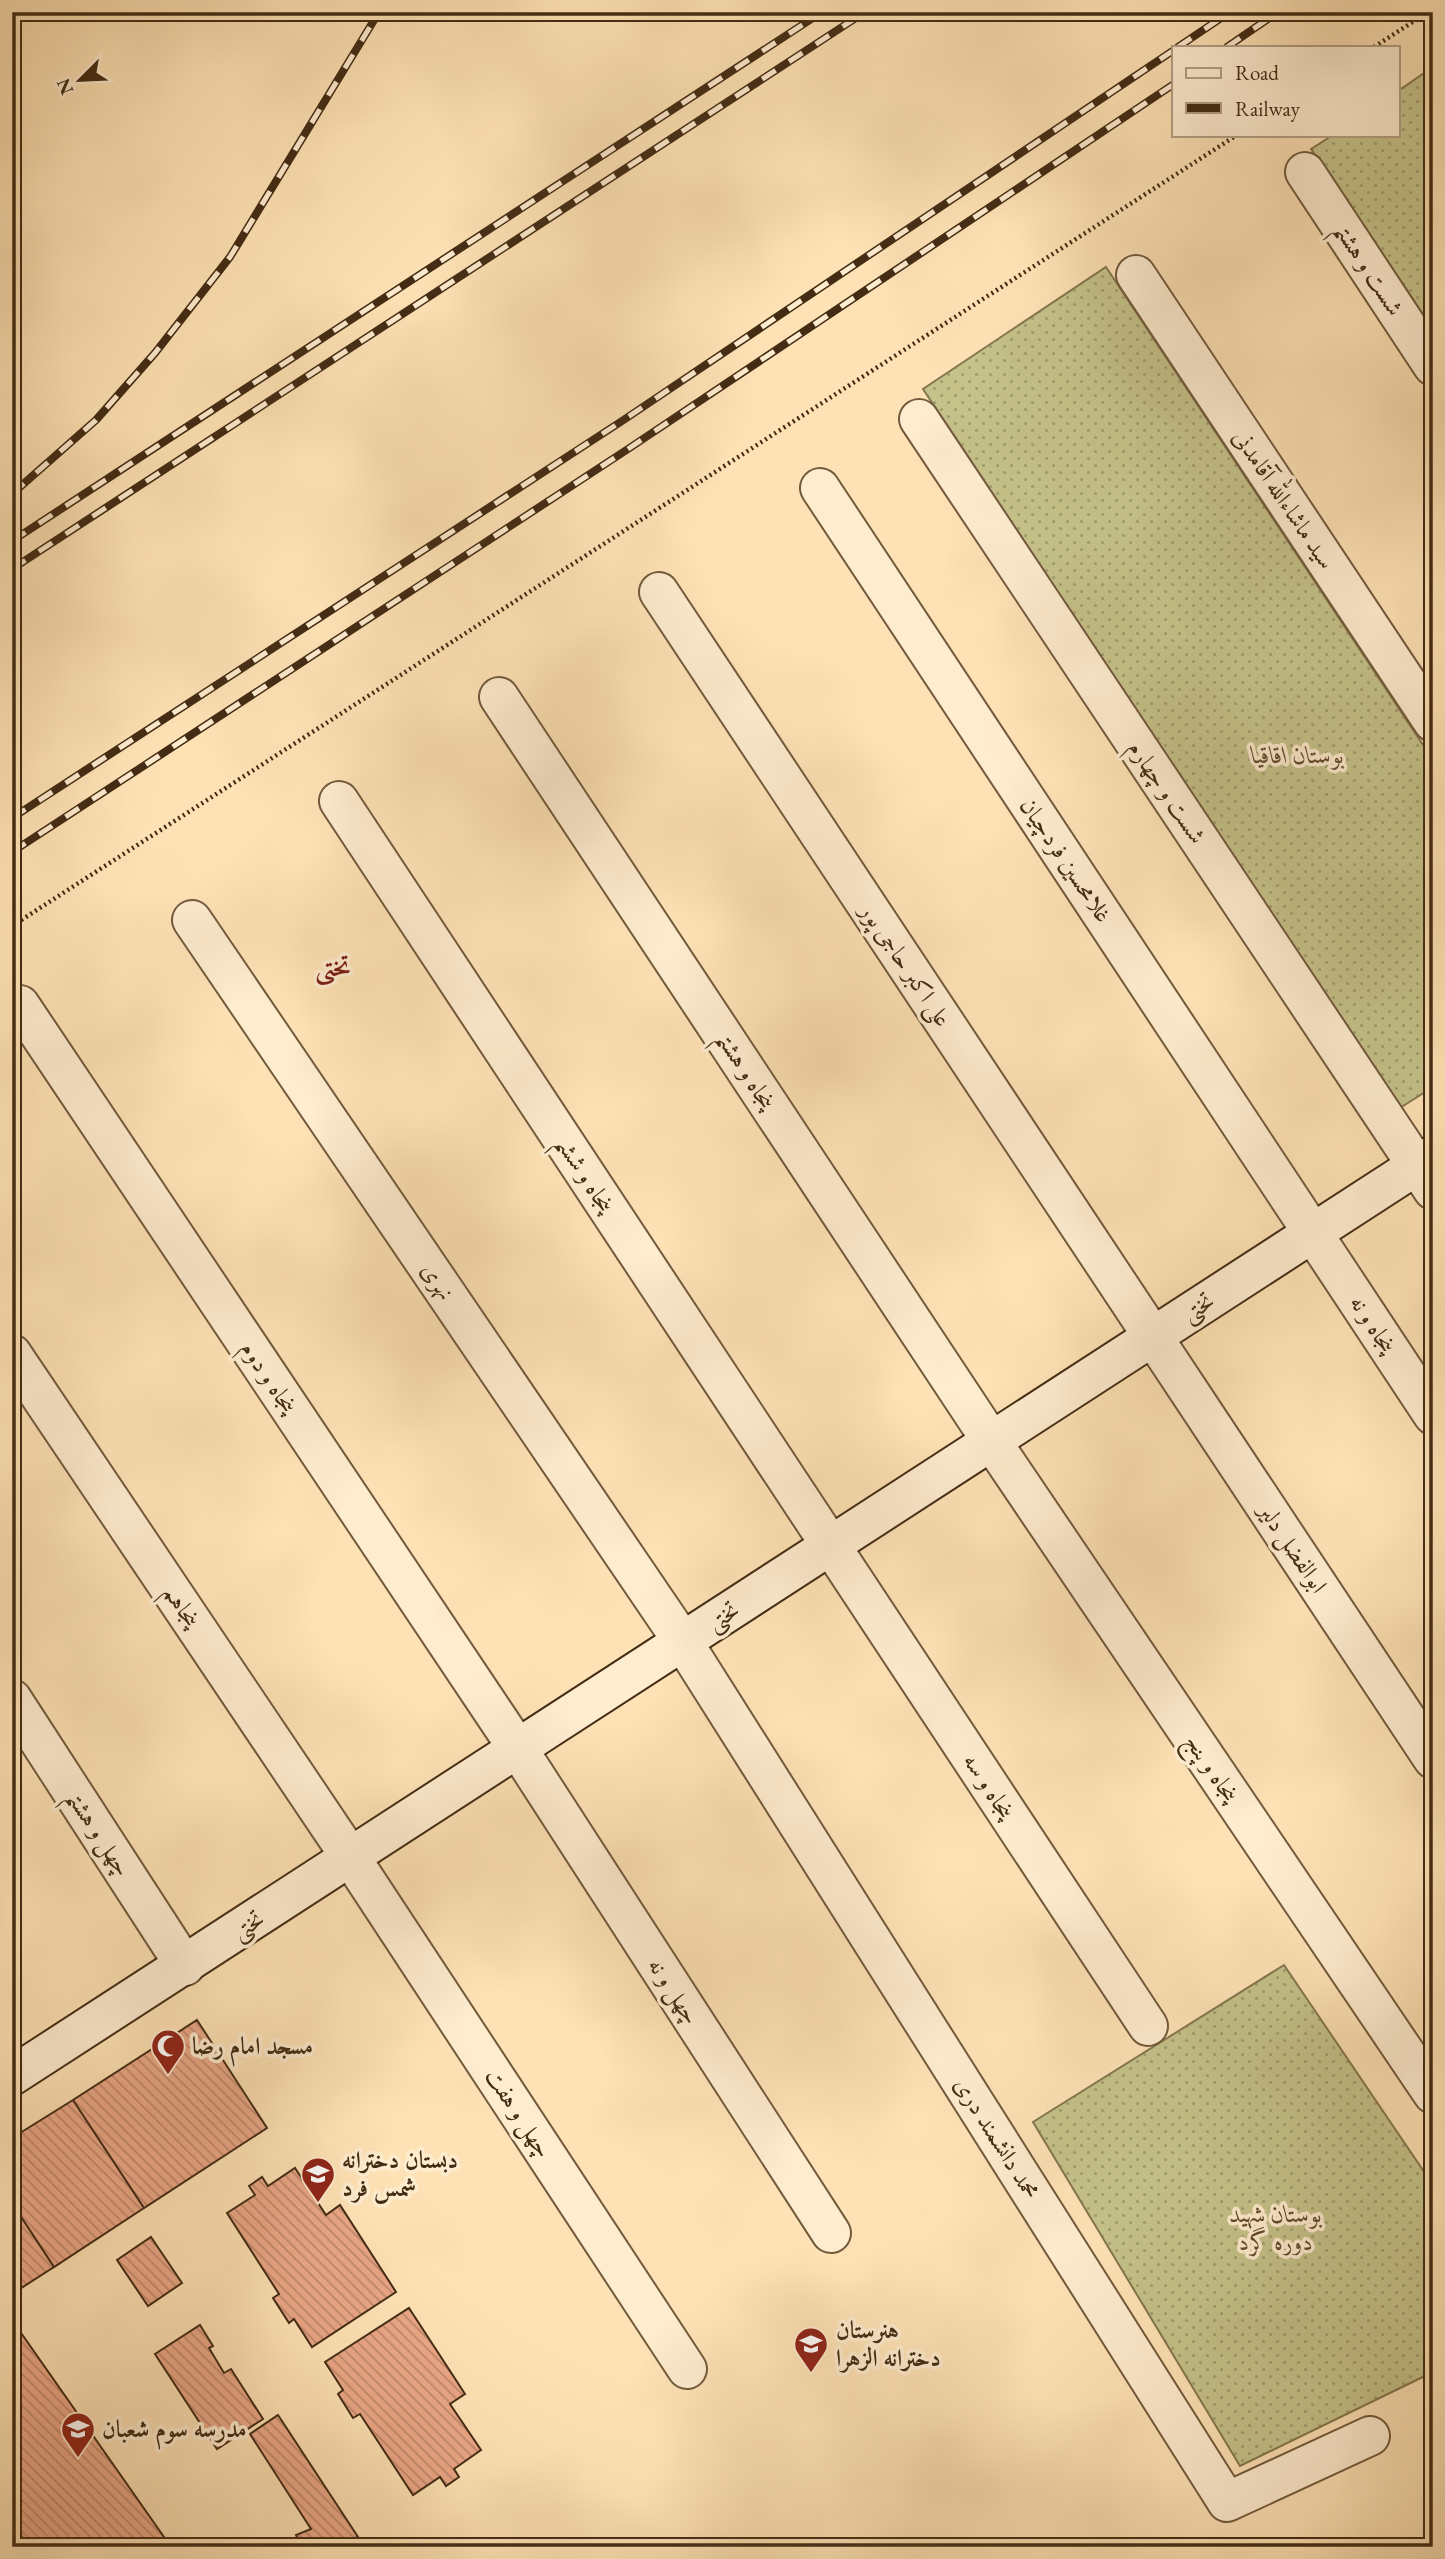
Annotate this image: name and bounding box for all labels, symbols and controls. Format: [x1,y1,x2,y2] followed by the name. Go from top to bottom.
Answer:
[46,46,116,116] north arrow
[1172,46,1400,136] legend
[1235,59,1279,86] text: Road
[50,74,79,99] text: N
[1235,95,1301,122] text: Railway
[1320,216,1411,326] street label: شست و هشتم
[1226,421,1345,575] street label: سید ماشاءالله آقامدنی
[1116,734,1213,853] street label: شست و چهارم
[1250,739,1345,770] park label: بوستان اقاقیا
[1012,791,1120,929] street label: غلامحسین فردچیان
[851,895,959,1034] street label: علی اکبر حاجی پور
[315,950,351,986] district label: تختی
[702,1024,784,1122] street label: پنجاه و هشتم
[541,1129,623,1225] street label: پنجاه و ششم
[415,1256,462,1306] street label: نهری
[1175,1285,1221,1330] street label: تختی
[1343,1289,1405,1361] street label: پنجاه و نه
[229,1334,306,1424] street label: پنجاه و دوم
[1249,1494,1335,1600] street label: ابوالفضل دلیر
[151,1578,209,1639] street label: پنجاهم
[700,1594,746,1639] street label: تختی
[1173,1727,1248,1813] street label: پنجاه و پنج
[957,1747,1023,1826] street label: پنجاه و سه
[52,1783,139,1887] street label: چهل و هشتم
[225,1903,271,1948] street label: تختی
[640,1952,707,2031] street label: چهل و نه
[149,2027,187,2076] mosque icon: مسجد امام رضا
[192,2030,313,2067] place label: مسجد امام رضا
[477,2062,560,2165] street label: چهل و هفت
[948,2071,1047,2205] street label: محمد دانشمند دری
[342,2144,458,2204] place label: دبستان دخترانه شمس فرد
[299,2155,337,2204] school or university icon: دبستان دخترانه شمس فرد
[1230,2198,1323,2257] park label: بوستان شهید دوره گرد
[836,2314,941,2373] place label: هنرستان دخترانه الزهرا
[792,2325,830,2374] school or university icon: هنرستان دخترانه الزهرا
[59,2410,97,2459] school or university icon: مدرسه سوم شعبان
[102,2413,247,2450] place label: مدرسه سوم شعبان

